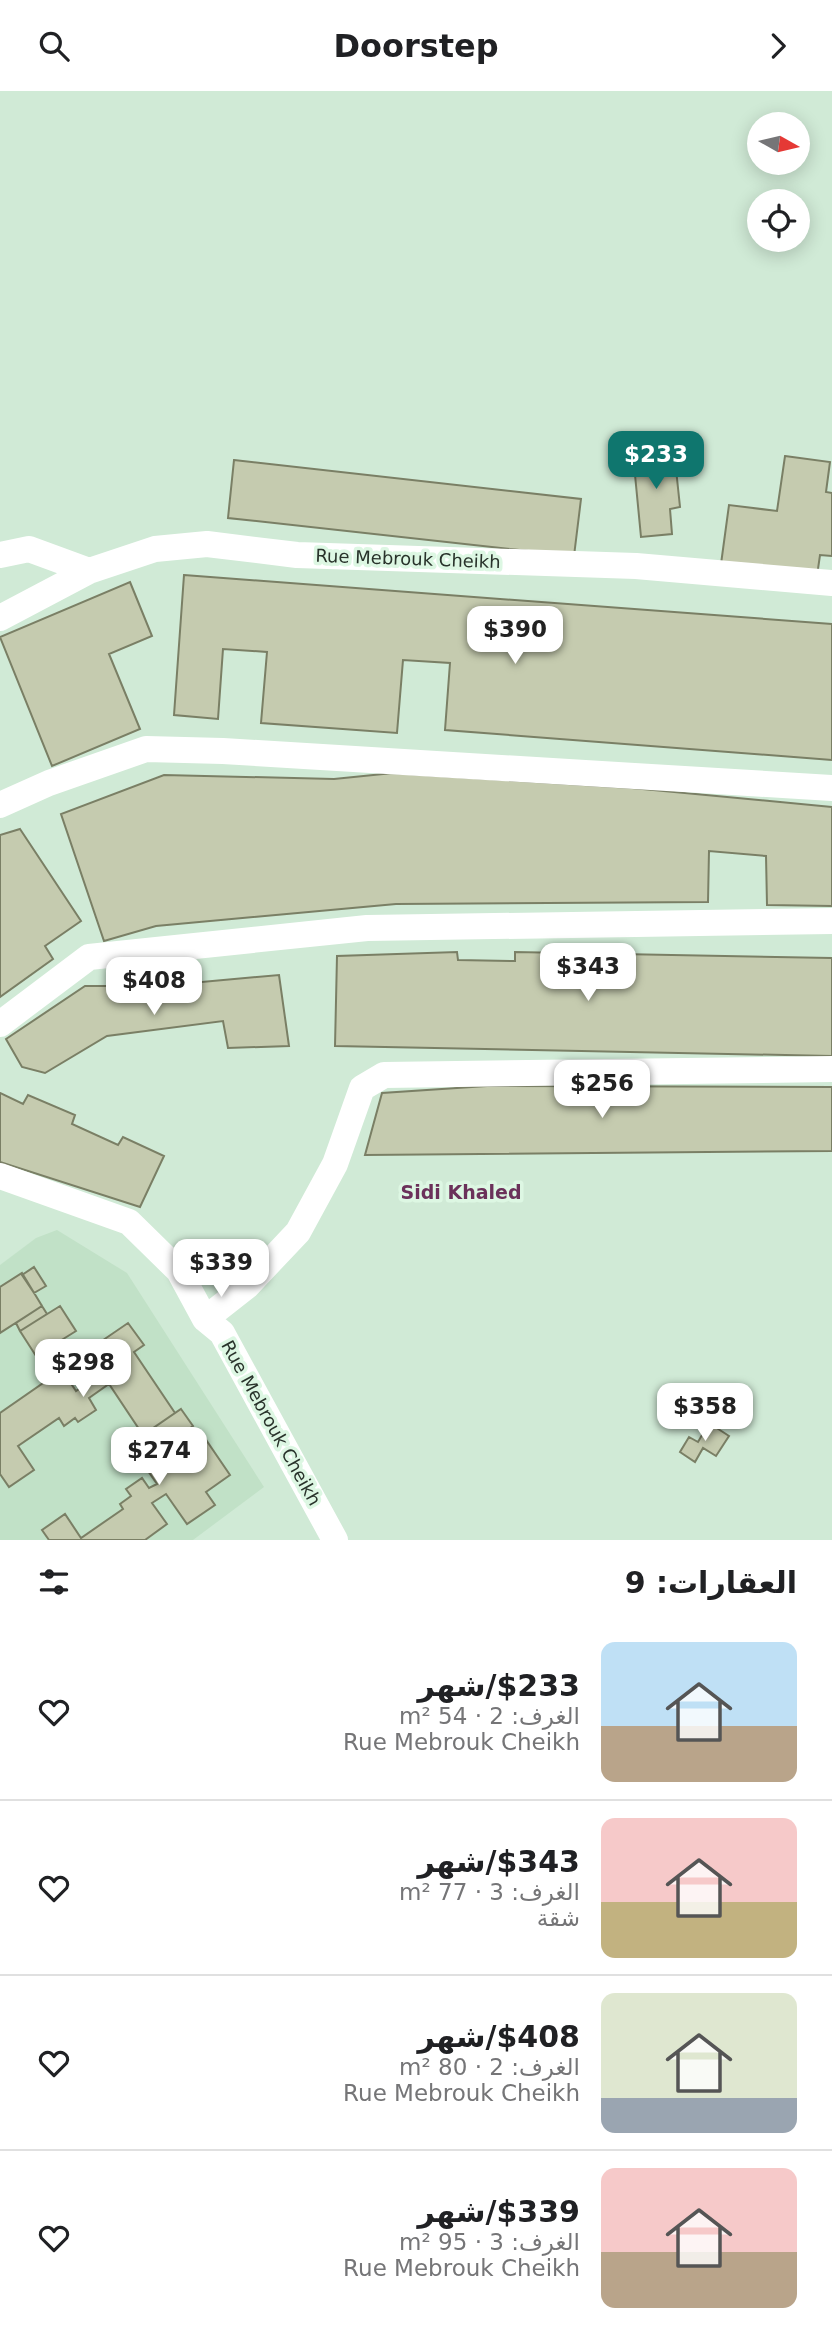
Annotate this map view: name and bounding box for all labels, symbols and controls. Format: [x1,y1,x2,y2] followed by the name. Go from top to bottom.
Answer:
[35,27,73,65] icon: search
[333,27,499,65] text: Doorstep
[759,27,797,65] icon: forward
[747,112,810,175] north arrow
[747,112,810,252] map controls
[747,189,810,252] button: locate
[615,431,697,491] pin: $233
[624,441,688,467] text: $233
[315,545,501,572] street label: Rue Mebrouk Cheikh
[474,607,556,666] pin: $390
[483,616,547,642] text: $390
[547,943,629,1003] pin: $343
[556,953,620,979] text: $343
[113,957,195,1017] pin: $408
[122,967,186,993] text: $408
[561,1061,643,1120] pin: $256
[570,1070,634,1096] text: $256
[401,1181,522,1203] district label: Sidi Khaled
[180,1239,262,1299] pin: $339
[189,1249,253,1275] text: $339
[217,1337,326,1509] street label: Rue Mebrouk Cheikh
[42,1339,124,1399] pin: $298
[51,1349,115,1375] text: $298
[664,1383,746,1443] pin: $358
[673,1393,737,1419] text: $358
[118,1427,200,1487] pin: $274
[127,1437,191,1463] text: $274
[35,1563,73,1601] icon: filters
[625,1565,797,1600] text: العقارات: 9
[418,1668,580,1703] text: $233/شهر
[657,1670,741,1754] icon: home
[35,1693,73,1731] icon: heart
[399,1703,580,1729] text: الغرف: 2 · 54 m²
[343,1729,580,1755] text: Rue Mebrouk Cheikh
[418,1844,580,1879] text: $343/شهر
[657,1846,741,1930] icon: home
[35,1869,73,1907] icon: heart
[399,1879,580,1905] text: الغرف: 3 · 77 m²
[537,1905,580,1931] text: شقة
[418,2019,580,2054] text: $408/شهر
[657,2021,741,2105] icon: home
[35,2044,73,2082] icon: heart
[399,2054,580,2080] text: الغرف: 2 · 80 m²
[343,2080,580,2106] text: Rue Mebrouk Cheikh
[418,2194,580,2229] text: $339/شهر
[657,2196,741,2280] icon: home
[35,2219,73,2257] icon: heart
[399,2229,580,2255] text: الغرف: 3 · 95 m²
[343,2255,580,2281] text: Rue Mebrouk Cheikh

